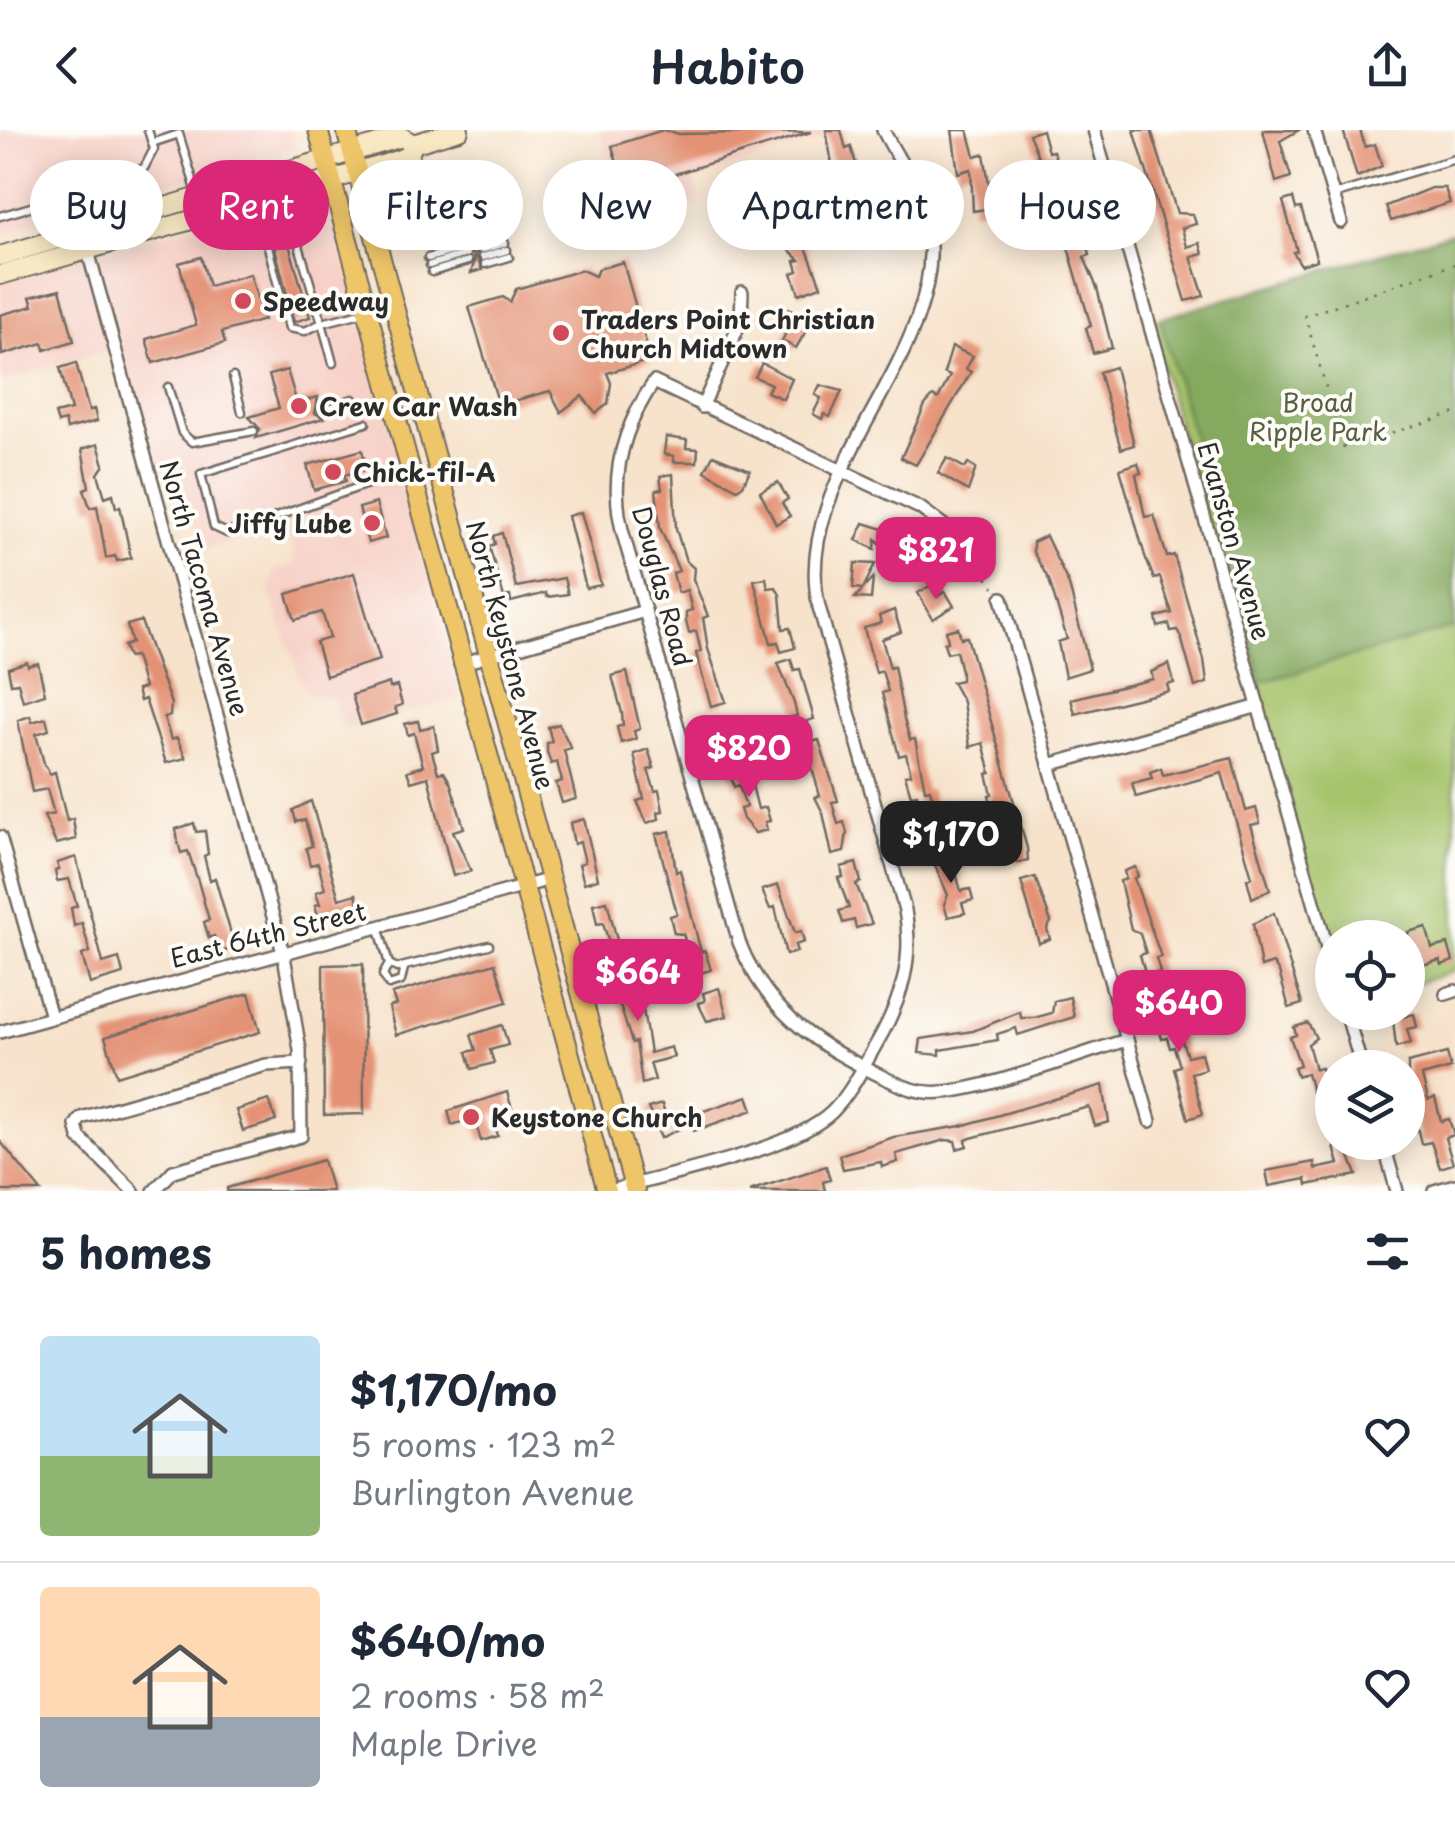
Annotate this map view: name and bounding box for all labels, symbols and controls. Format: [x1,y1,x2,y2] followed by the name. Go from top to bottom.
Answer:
[650,31,805,99] text: Habito
[40,38,95,93] icon: back
[1360,38,1415,93] icon: share
[30,160,163,250] chip: Buy
[183,160,329,250] chip: Rent
[349,160,523,250] chip: Filters
[543,160,687,250] chip: New
[707,160,964,250] chip: Apartment
[984,160,1156,250] chip: House
[263,282,389,320] place label: Speedway
[232,290,254,312] marker: Speedway
[581,300,875,367] place label: Traders Point Christian Church Midtown
[550,322,572,344] marker: Traders Point Christian Church Midtown
[1249,383,1387,450] park label: Broad Ripple Park
[319,387,518,425] place label: Crew Car Wash
[288,395,310,417] marker: Crew Car Wash
[1189,438,1281,644] street label: Evanston Avenue
[353,453,496,491] place label: Chick-fil-A
[150,456,260,720] street label: North Tacoma Avenue
[322,461,344,483] marker: Chick-fil-A
[623,502,703,670] street label: Douglas Road
[228,504,352,542] place label: Jiffy Lube
[361,512,383,534] marker: Jiffy Lube
[457,516,565,794] street label: North Keystone Avenue
[877,517,995,602] pin: $821
[898,525,974,573] text: $821
[690,715,808,800] pin: $820
[707,723,791,771] text: $820
[870,801,1032,886] pin: $1,170
[902,809,1000,857] text: $1,170
[166,891,370,977] street label: East 64th Street
[1315,920,1425,1160] map controls
[1315,920,1425,1030] button: locate
[579,939,697,1024] pin: $664
[595,947,681,995] text: $664
[1120,970,1238,1055] pin: $640
[1135,978,1223,1026] text: $640
[1315,1050,1425,1160] button: layers
[491,1098,703,1136] place label: Keystone Church
[460,1106,482,1128] marker: Keystone Church
[40,1220,212,1283] text: 5 homes
[1360,1224,1415,1279] icon: filters
[350,1357,557,1420] text: $1,170/mo
[120,1376,240,1496] icon: home
[1360,1409,1415,1464] icon: heart
[350,1420,616,1468] text: 5 rooms · 123 m²
[350,1468,634,1516] text: Burlington Avenue
[350,1608,545,1671] text: $640/mo
[120,1627,240,1747] icon: home
[1360,1660,1415,1715] icon: heart
[350,1671,605,1719] text: 2 rooms · 58 m²
[350,1719,538,1767] text: Maple Drive

